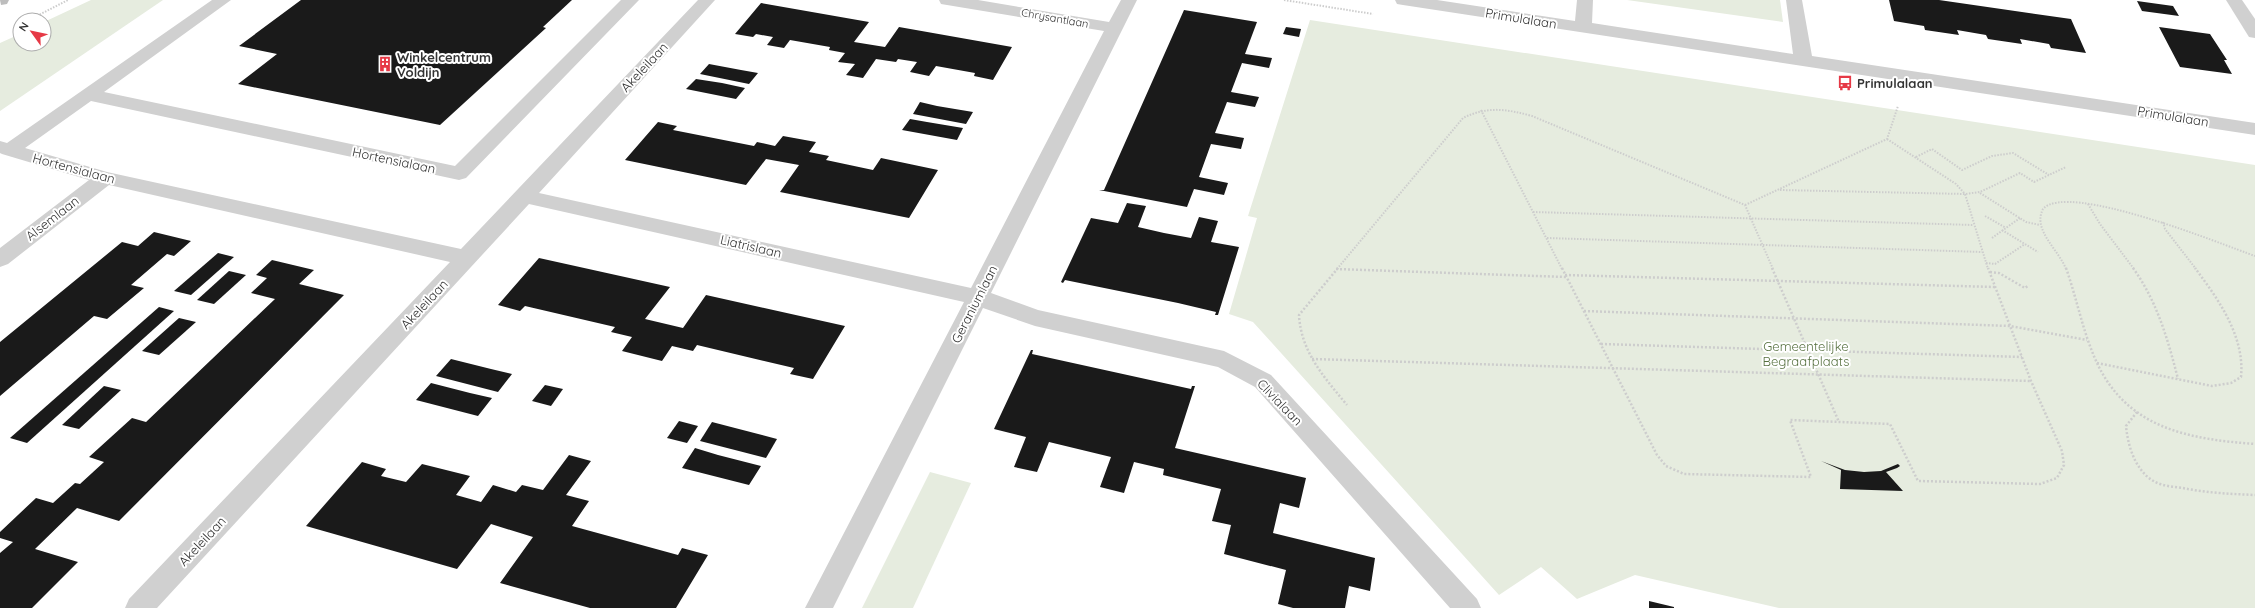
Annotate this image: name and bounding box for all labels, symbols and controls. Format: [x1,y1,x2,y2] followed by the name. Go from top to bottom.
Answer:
[1484,4,1558,32] street label: Primulalaan
[1020,5,1090,31] street label: Chrysantlaan
[12,12,52,52] north arrow
[16,19,32,34] text: N
[617,39,671,95] street label: Akeleilaan
[397,49,491,80] place label: Winkelcentrum Voldijn
[376,55,394,73] building icon: Winkelcentrum Voldijn
[1836,74,1854,92] bus stop icon: Primulalaan
[1857,75,1933,91] place label: Primulalaan
[2136,102,2210,130] street label: Primulalaan
[351,143,437,177] street label: Hortensialaan
[31,149,117,187] street label: Hortensialaan
[22,192,82,244] street label: Alsemlaan
[719,231,783,261] street label: Liatrislaan
[948,262,1000,346] street label: Geraniumlaan
[397,276,451,332] street label: Akeleilaan
[1763,338,1849,369] park label: Gemeentelijke Begraafplaats
[1254,376,1306,428] street label: Clivialaan
[175,513,229,569] street label: Akeleilaan

